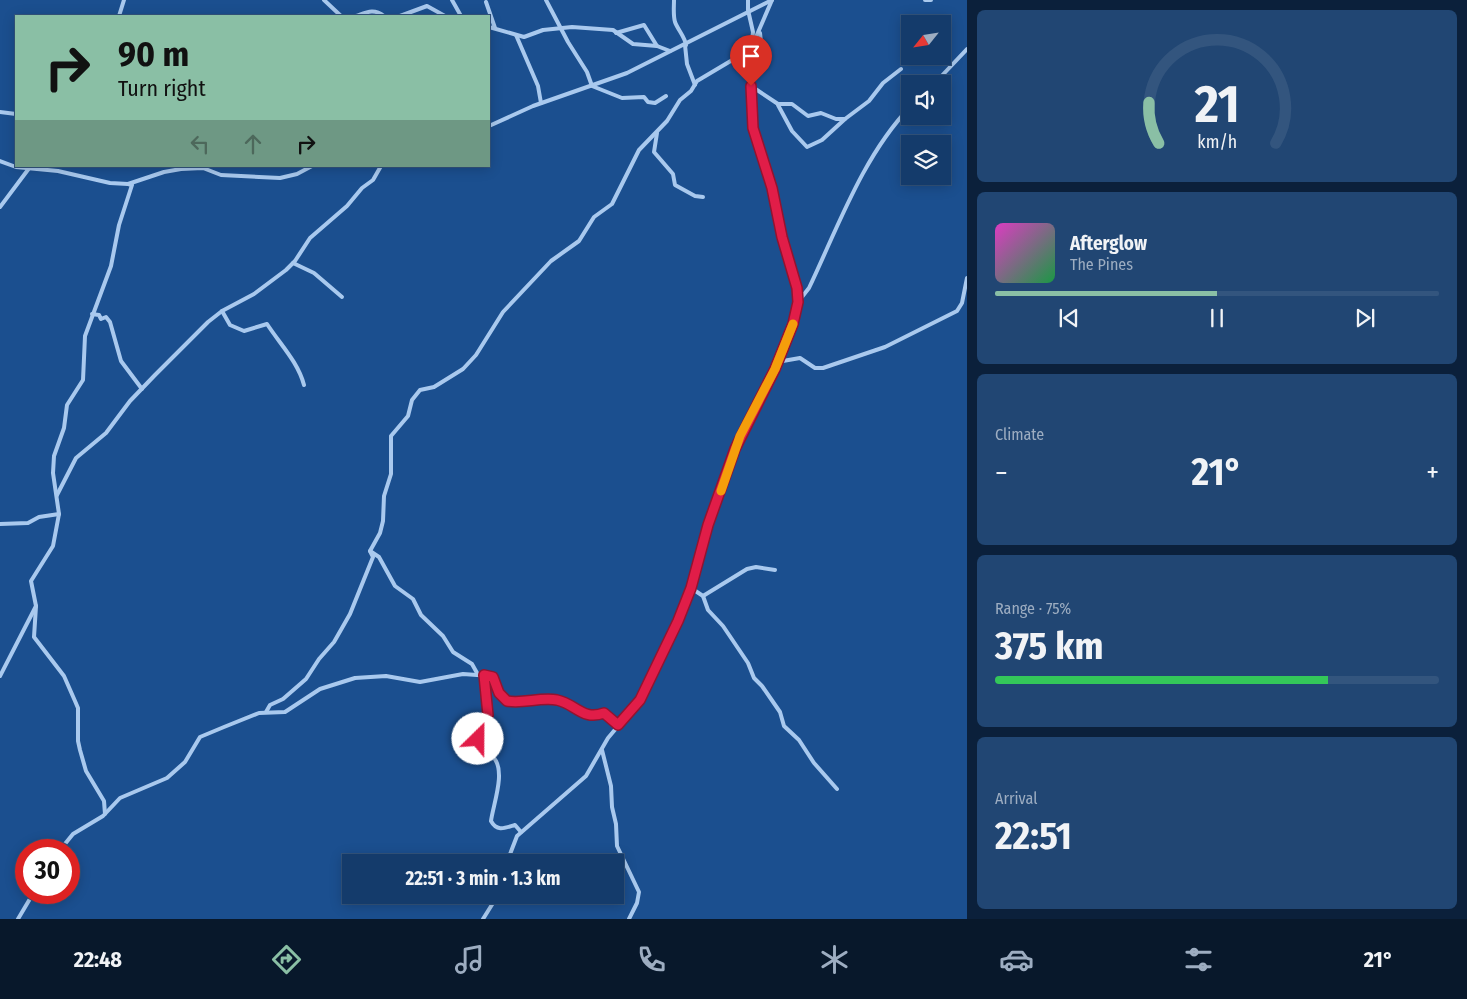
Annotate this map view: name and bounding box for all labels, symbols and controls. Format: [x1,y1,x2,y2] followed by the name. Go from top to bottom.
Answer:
[901,15,951,65] north arrow
[901,15,951,185] map controls
[118,33,189,75] text: 90 m
[35,35,100,100] icon: right
[730,35,772,86] pin
[737,42,765,70] icon: arrive
[1193,73,1240,136] text: 21
[118,75,206,102] text: Turn right
[901,75,951,125] button: sound
[186,130,214,158] icon: left
[239,130,267,158] icon: ahead
[292,130,320,158] icon: right
[1197,131,1237,153] text: km/h
[901,135,951,185] button: layers
[1070,232,1147,255] text: Afterglow
[1070,255,1133,274] text: The Pines
[1055,304,1083,332] icon: previous
[1203,304,1231,332] icon: pause
[1351,304,1379,332] icon: next
[995,425,1044,444] text: Climate
[1192,449,1242,495] text: 21°
[995,456,1008,489] text: −
[1426,456,1439,489] text: +
[995,599,1071,618] text: Range · 75%
[995,623,1104,669] text: 375 km
[451,712,503,764] position arrow
[995,789,1037,808] text: Arrival
[995,813,1072,859] text: 22:51
[15,839,80,904] speed limit sign: 30
[405,867,561,890] text: 22:51 · 3 min · 1.3 km
[269,942,304,977] icon: directions
[452,942,487,977] icon: music
[634,942,669,977] icon: phone
[817,942,852,977] icon: climate
[999,942,1034,977] icon: car
[1181,942,1216,977] icon: filters
[74,946,122,973] text: 22:48
[1364,946,1393,973] text: 21°

